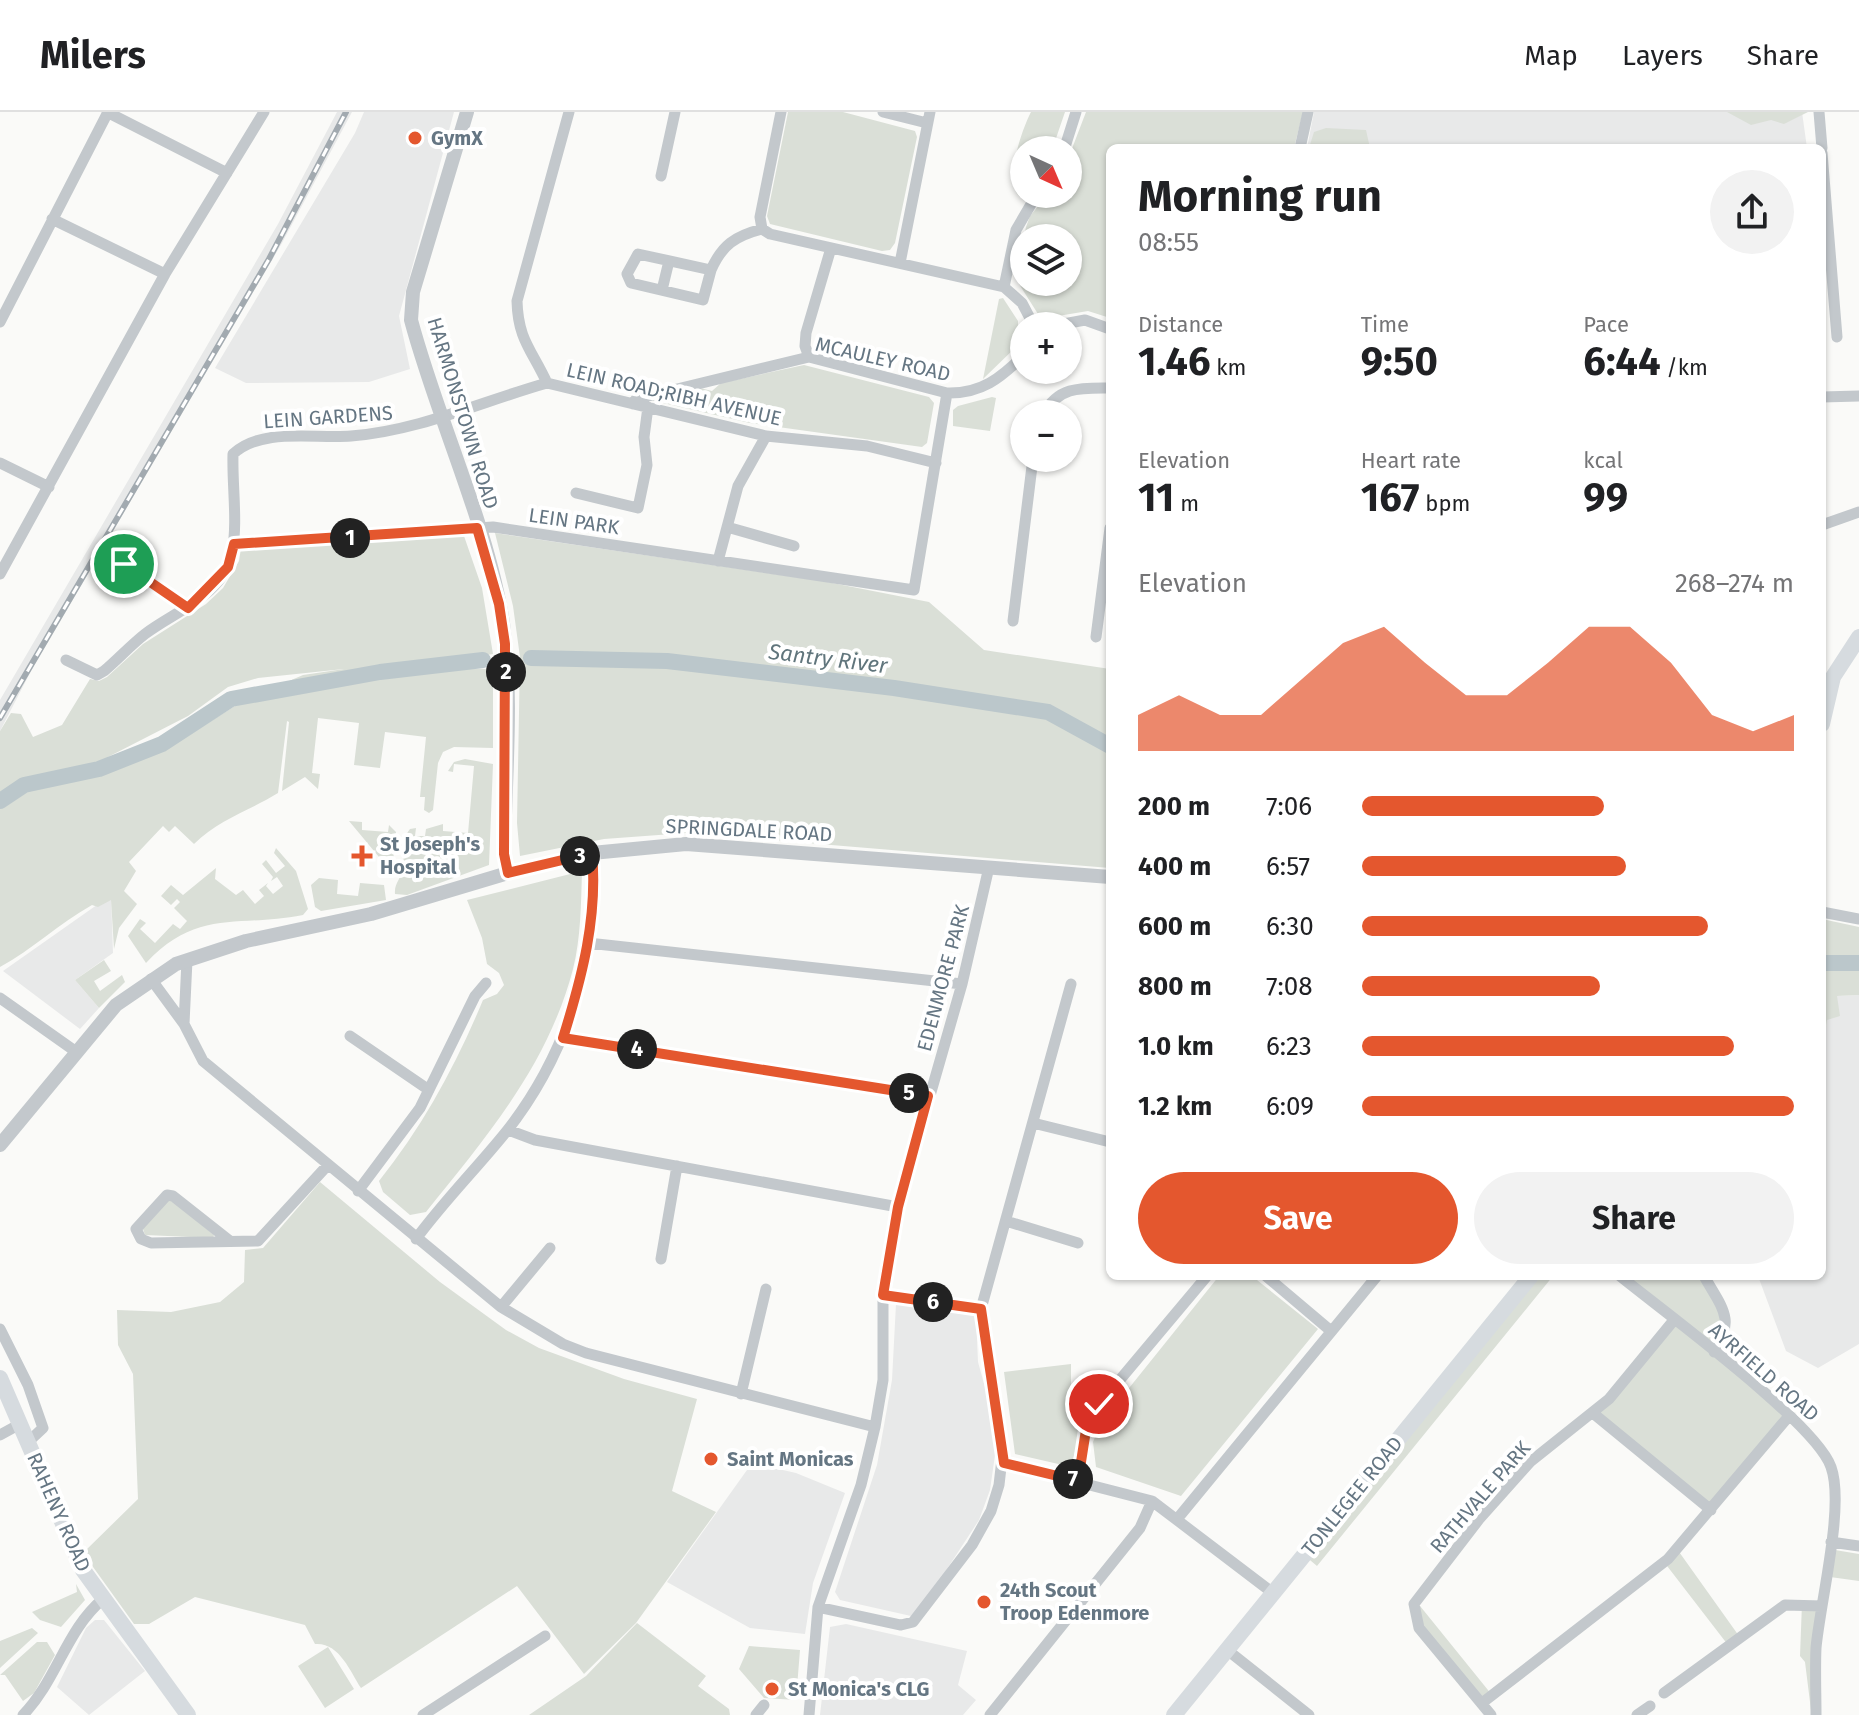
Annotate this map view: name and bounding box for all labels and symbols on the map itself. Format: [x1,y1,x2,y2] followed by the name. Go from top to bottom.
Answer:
[431,126,483,150] place label: GymX
[406,129,424,147] marker: GymX
[1010,136,1082,208] north arrow
[422,314,504,512] street label: HARMONSTOWN ROAD
[813,332,953,386] street label: MCAULEY ROAD
[564,358,784,430] street label: LEIN ROAD;RIBH AVENUE
[262,400,394,433] street label: LEIN GARDENS
[527,503,621,539] street label: LEIN PARK
[330,518,370,558] pin: 1
[90,530,158,598] pin
[766,638,889,679] water label: Santry River
[486,652,526,692] pin: 2
[665,814,833,846] street label: SPRINGDALE ROAD
[380,832,480,879] place label: St Joseph's Hospital
[560,836,600,876] pin: 3
[351,845,373,867] marker: St Joseph's Hospital
[912,902,974,1054] street label: EDENMORE PARK
[617,1029,657,1069] pin: 4
[889,1073,929,1113] pin: 5
[913,1282,953,1322] pin: 6
[1704,1318,1824,1426] street label: AYRFIELD ROAD
[1065,1370,1133,1438] pin
[1296,1431,1408,1561] street label: TONLEGEE ROAD
[1425,1436,1535,1558] street label: RATHVALE PARK
[727,1447,854,1471] place label: Saint Monicas
[22,1449,96,1575] street label: RAHENY ROAD
[702,1450,720,1468] marker: Saint Monicas
[1053,1459,1093,1499] pin: 7
[1000,1578,1149,1625] place label: 24th Scout Troop Edenmore
[975,1593,993,1611] marker: 24th Scout Troop Edenmore
[788,1677,929,1701] place label: St Monica's CLG
[763,1680,781,1698] marker: St Monica's CLG

